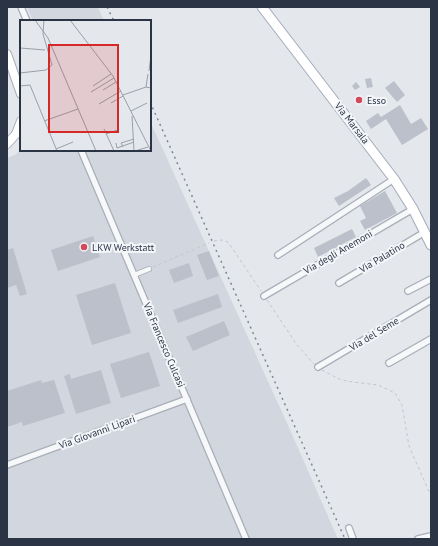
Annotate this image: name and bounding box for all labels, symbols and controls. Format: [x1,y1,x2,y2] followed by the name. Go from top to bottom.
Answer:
[20,20,151,151] inset map
[367,94,386,107] place label: Esso
[354,95,364,105] marker: Esso
[331,99,372,146] street label: Via Marsala
[300,227,375,278] street label: Via degli Anemoni
[356,238,407,276] street label: Via Palatino
[92,241,155,254] place label: LKW Werkstatt
[79,242,89,252] marker: LKW Werkstatt
[140,300,188,389] street label: Via Francesco Culcasi
[346,314,401,354] street label: Via del Seme
[56,412,137,452] street label: Via Giovanni Lipari

